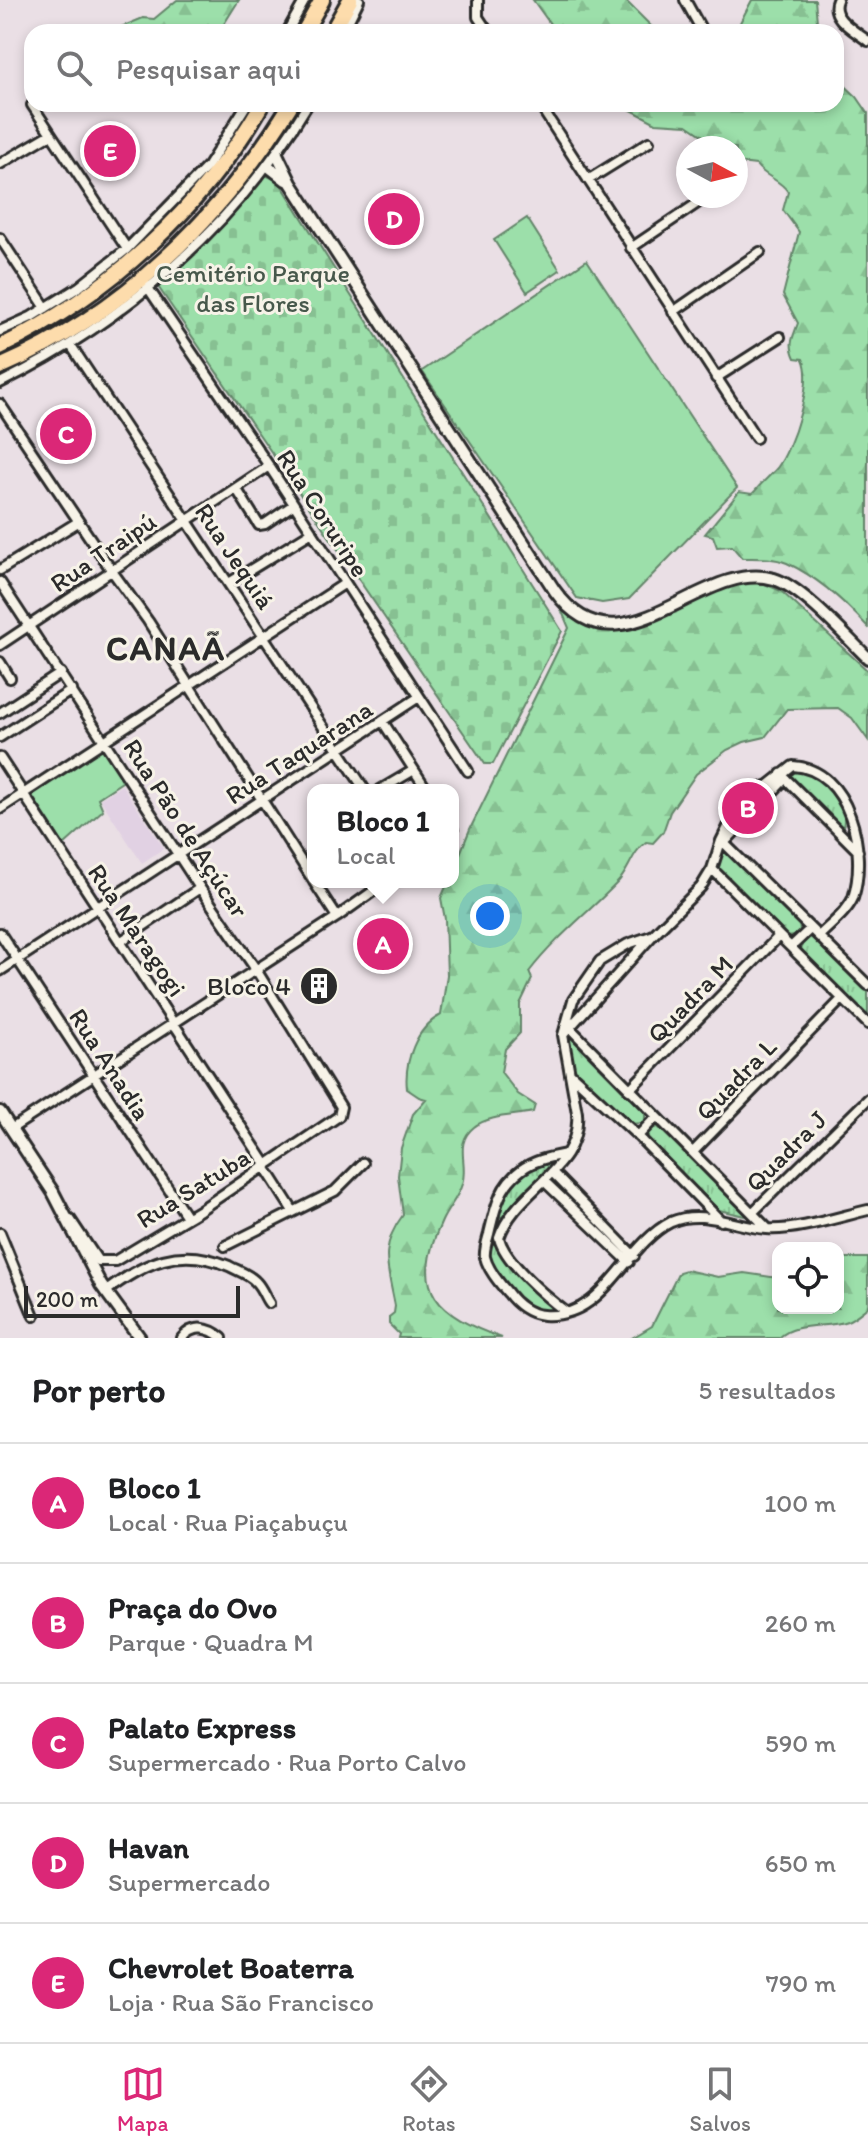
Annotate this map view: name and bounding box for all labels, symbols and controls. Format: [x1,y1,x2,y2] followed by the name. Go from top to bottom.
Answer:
[24,24,844,112] search box
[52,46,96,90] icon: search
[116,50,301,87] text: Pesquisar aqui
[84,121,136,181] pin: E
[676,136,748,208] north arrow
[368,189,420,249] pin: D
[156,257,350,319] park label: Cemitério Parque das Flores
[40,404,92,464] pin: C
[270,443,376,583] street label: Rua Coruripe
[188,497,282,616] street label: Rua Jequiá
[44,505,162,599] street label: Rua Traipú
[106,628,226,669] district label: CANAÃ
[219,692,379,811] street label: Rua Taquarana
[116,733,256,924] street label: Rua Pão de Açúcar
[722,778,774,838] pin: B
[307,784,459,888] popup
[337,802,429,839] text: Bloco 1
[337,839,395,871] text: Local
[81,857,193,1003] street label: Rua Maragogi
[470,896,510,936] your location
[357,914,409,974] pin: A
[640,948,740,1050] street label: Quadra M
[298,965,340,1007] building icon: Bloco 4
[207,970,291,1002] place label: Bloco 4
[62,1002,158,1126] street label: Rua Anadia
[689,1031,783,1127] street label: Quadra L
[739,1103,834,1198] street label: Quadra J
[131,1141,256,1235] street label: Rua Satuba
[772,1242,844,1314] map controls
[772,1242,844,1314] button: locate
[24,1282,240,1318] scale bar
[36,1286,98,1313] text: 200 m
[32,1370,165,1411] text: Por perto
[698,1374,836,1406] text: 5 resultados
[108,1469,201,1506] text: Bloco 1
[50,1487,66,1519] text: A
[764,1487,836,1519] text: 100 m
[108,1506,348,1538] text: Local · Rua Piaçabuçu
[108,1589,277,1626] text: Praça do Ovo
[50,1607,66,1639] text: B
[765,1607,836,1639] text: 260 m
[108,1626,314,1658] text: Parque · Quadra M
[108,1709,296,1746] text: Palato Express
[50,1727,66,1759] text: C
[765,1727,836,1759] text: 590 m
[108,1746,466,1778] text: Supermercado · Rua Porto Calvo
[108,1829,189,1866] text: Havan
[49,1847,67,1879] text: D
[765,1847,836,1879] text: 650 m
[108,1866,270,1898] text: Supermercado
[108,1949,354,1986] text: Chevrolet Boaterra
[51,1967,65,1999] text: E
[766,1967,836,1999] text: 790 m
[108,1986,374,2018] text: Loja · Rua São Francisco
[117,2062,168,2137] tab: Mapa
[402,2062,456,2137] tab: Rotas
[690,2062,751,2137] tab: Salvos

